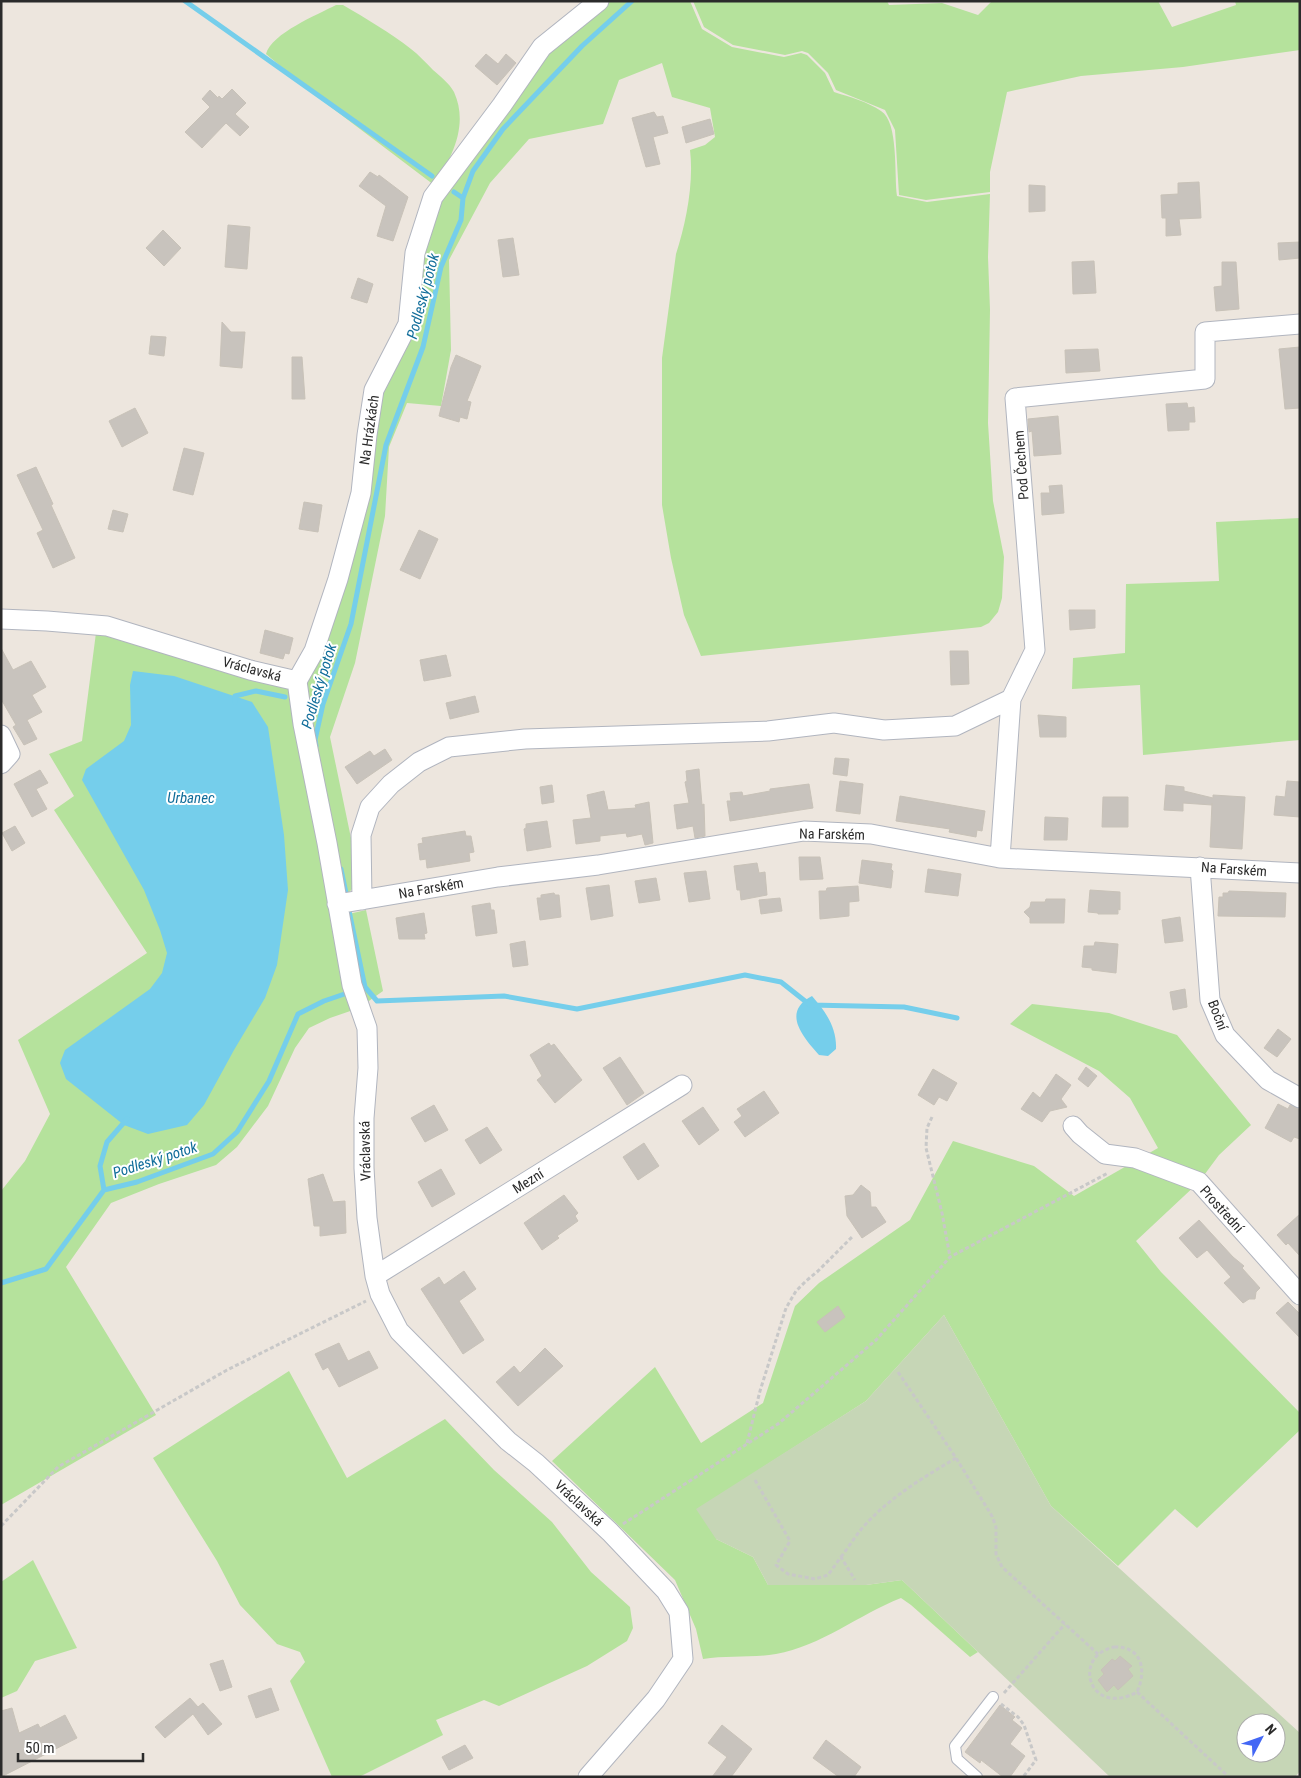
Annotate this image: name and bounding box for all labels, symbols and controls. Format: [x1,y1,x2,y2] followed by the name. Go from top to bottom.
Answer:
[403,251,443,341] water label: Podleský potok
[356,394,382,466] street label: Na Hrázkách
[1010,430,1031,500] street label: Pod Čechem
[298,641,341,731] water label: Podleský potok
[221,654,283,684] street label: Vráclavská
[167,789,215,807] water label: Urbanec
[799,825,865,843] street label: Na Farském
[1201,859,1267,879] street label: Na Farském
[397,874,465,902] street label: Na Farském
[1205,998,1231,1033] street label: Boční
[356,1121,374,1181] street label: Vráclavská
[110,1138,200,1182] water label: Podleský potok
[510,1165,547,1197] street label: Mezní
[1197,1182,1248,1236] street label: Prostřední
[552,1477,606,1529] street label: Vráclavská
[1236,1713,1286,1763] north arrow
[1262,1721,1280,1738] text: N
[18,1730,142,1762] scale bar
[25,1739,55,1757] text: 50 m

